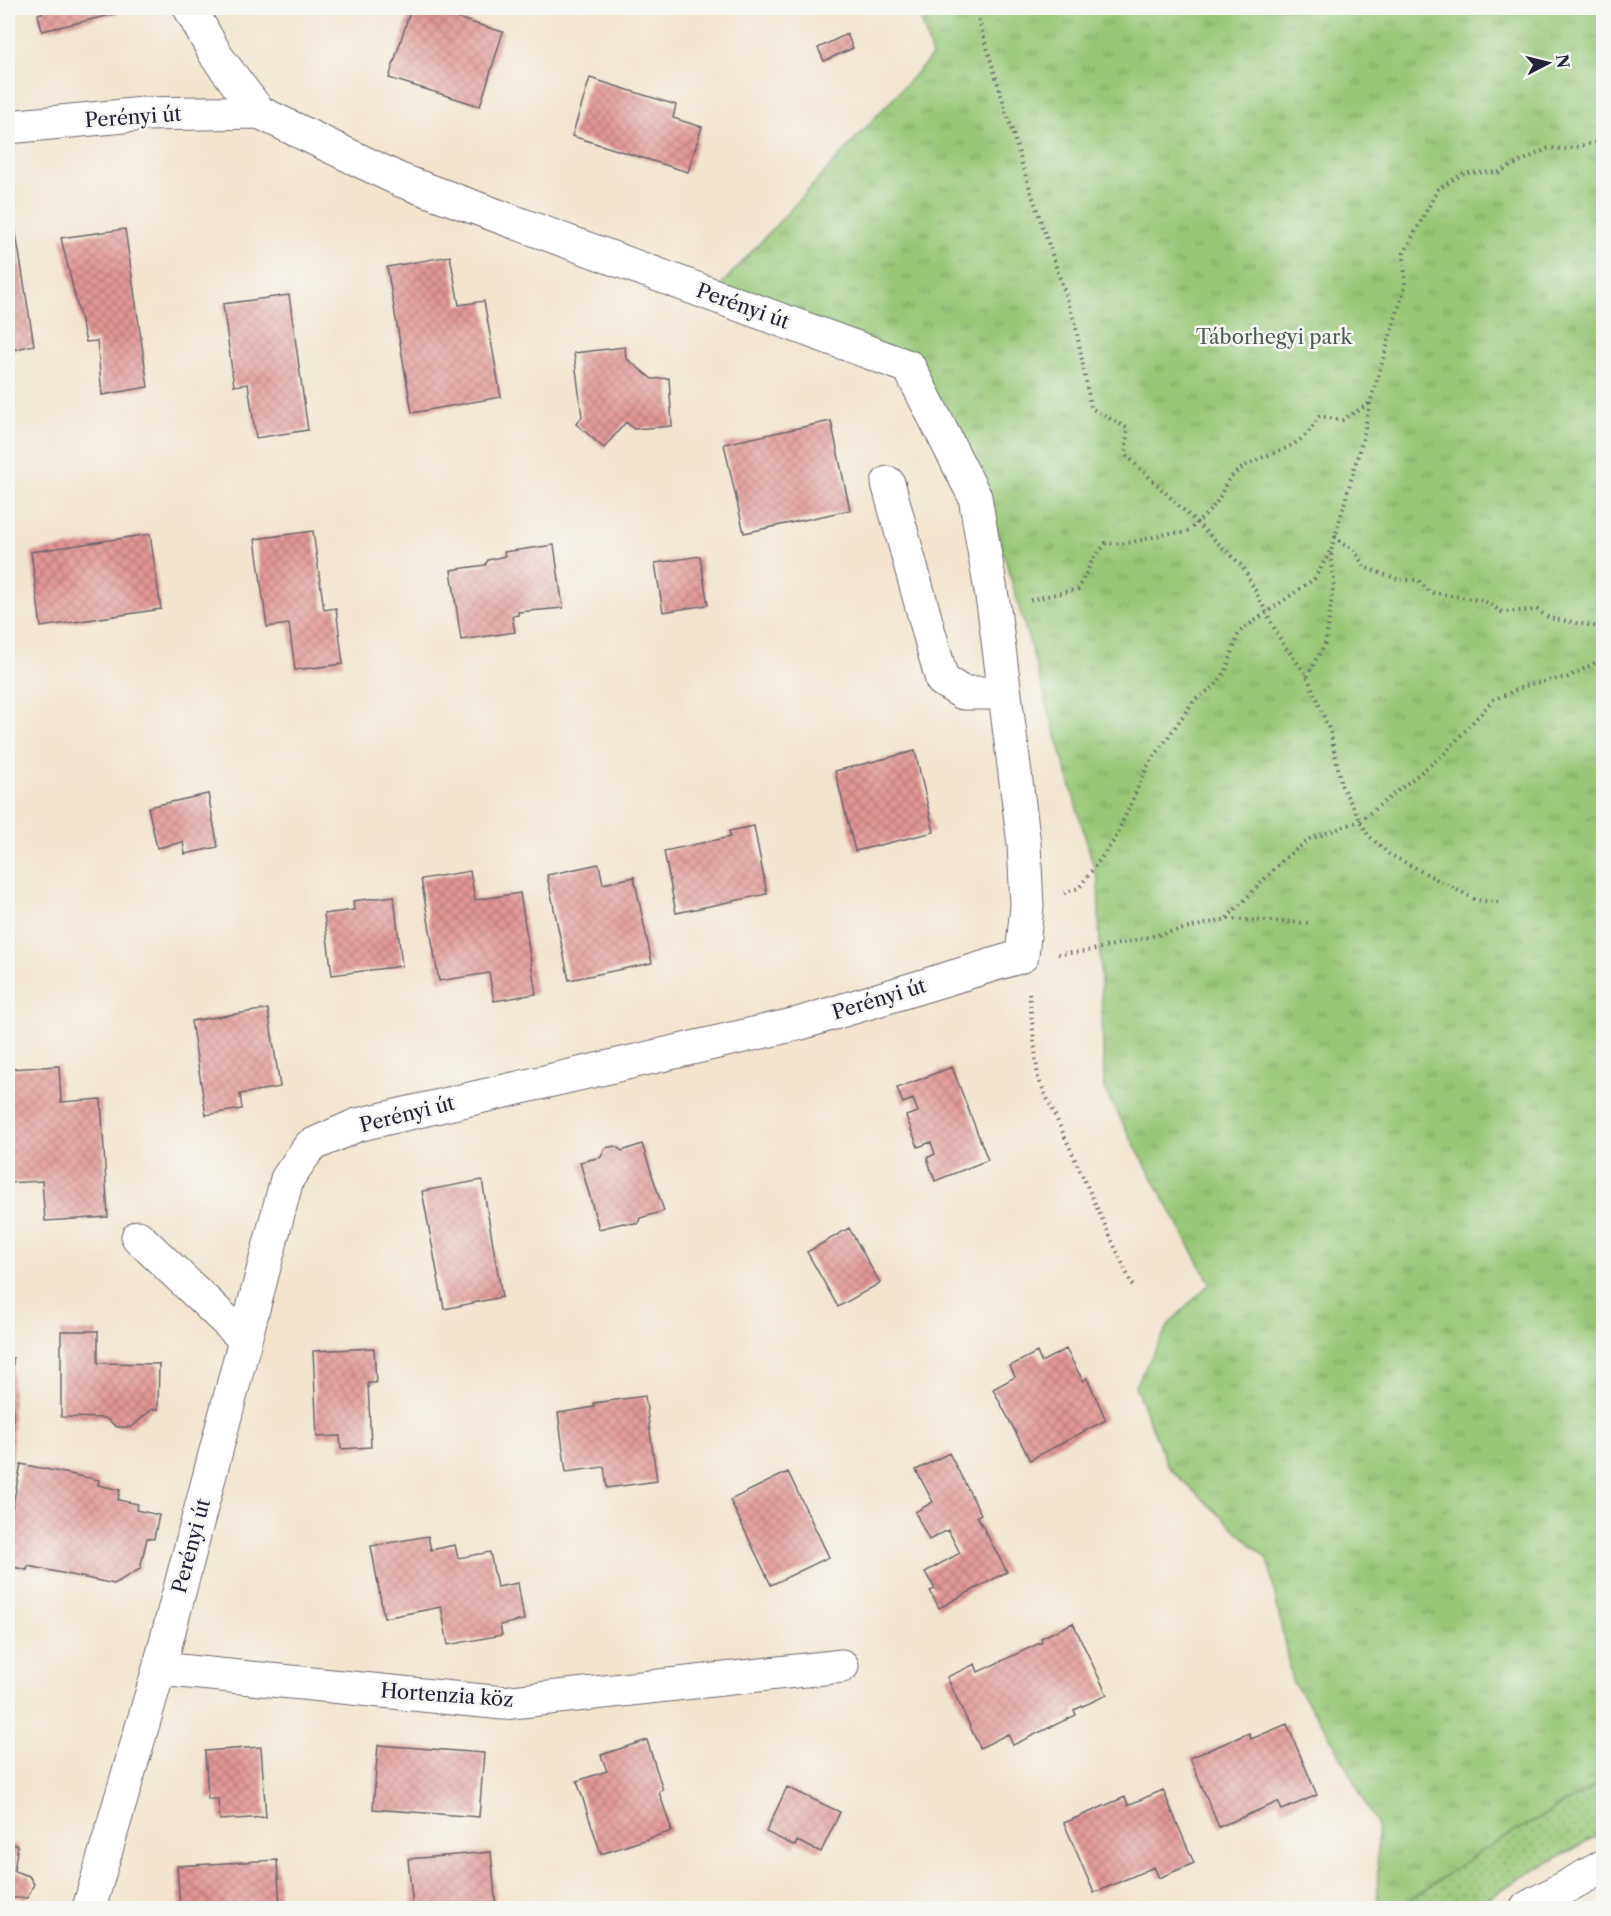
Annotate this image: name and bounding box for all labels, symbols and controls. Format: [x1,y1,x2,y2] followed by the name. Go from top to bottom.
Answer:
[1518,33,1578,93] north arrow
[1552,53,1574,69] text: N
[84,102,182,132] street label: Perényi út
[693,278,793,334] street label: Perényi út
[1196,325,1353,349] park label: Táborhegyi park
[829,973,929,1025] street label: Perényi út
[357,1091,457,1137] street label: Perényi út
[167,1496,215,1596] street label: Perényi út
[380,1678,514,1712] street label: Hortenzia köz

